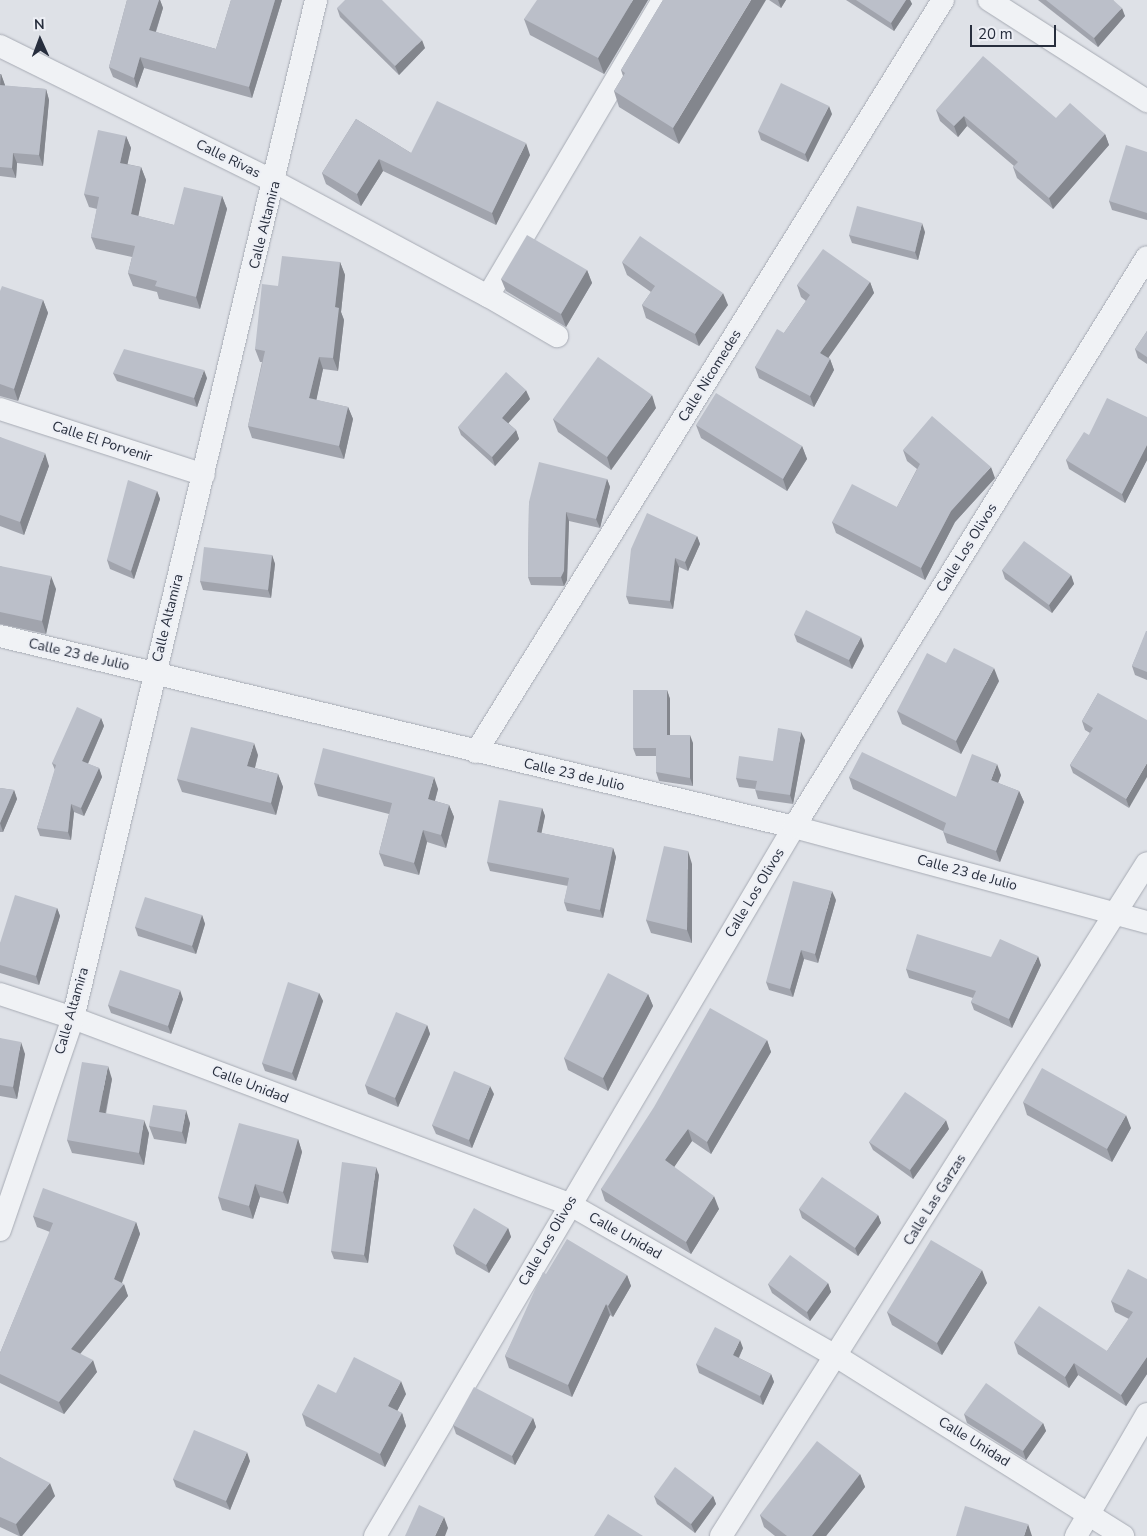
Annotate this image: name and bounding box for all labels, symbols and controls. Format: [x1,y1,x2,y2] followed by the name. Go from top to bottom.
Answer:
[15,15,65,65] north arrow
[34,15,45,34] text: N
[972,15,1058,47] scale bar
[978,24,1013,44] text: 20 m
[193,136,263,182] street label: Calle Rivas
[246,179,284,271] street label: Calle Altamira
[675,327,745,425] street label: Calle Nicomedes
[50,418,154,466] street label: Calle El Porvenir
[933,501,1001,595] street label: Calle Los Olivos
[149,572,187,664] street label: Calle Altamira
[27,635,131,675] street label: Calle 23 de Julio
[522,755,626,795] street label: Calle 23 de Julio
[722,845,788,941] street label: Calle Los Olivos
[915,852,1019,894] street label: Calle 23 de Julio
[52,965,92,1057] street label: Calle Altamira
[209,1063,291,1107] street label: Calle Unidad
[900,1151,970,1249] street label: Calle Las Garzas
[515,1193,581,1289] street label: Calle Los Olivos
[586,1209,664,1263] street label: Calle Unidad
[935,1413,1013,1471] street label: Calle Unidad

